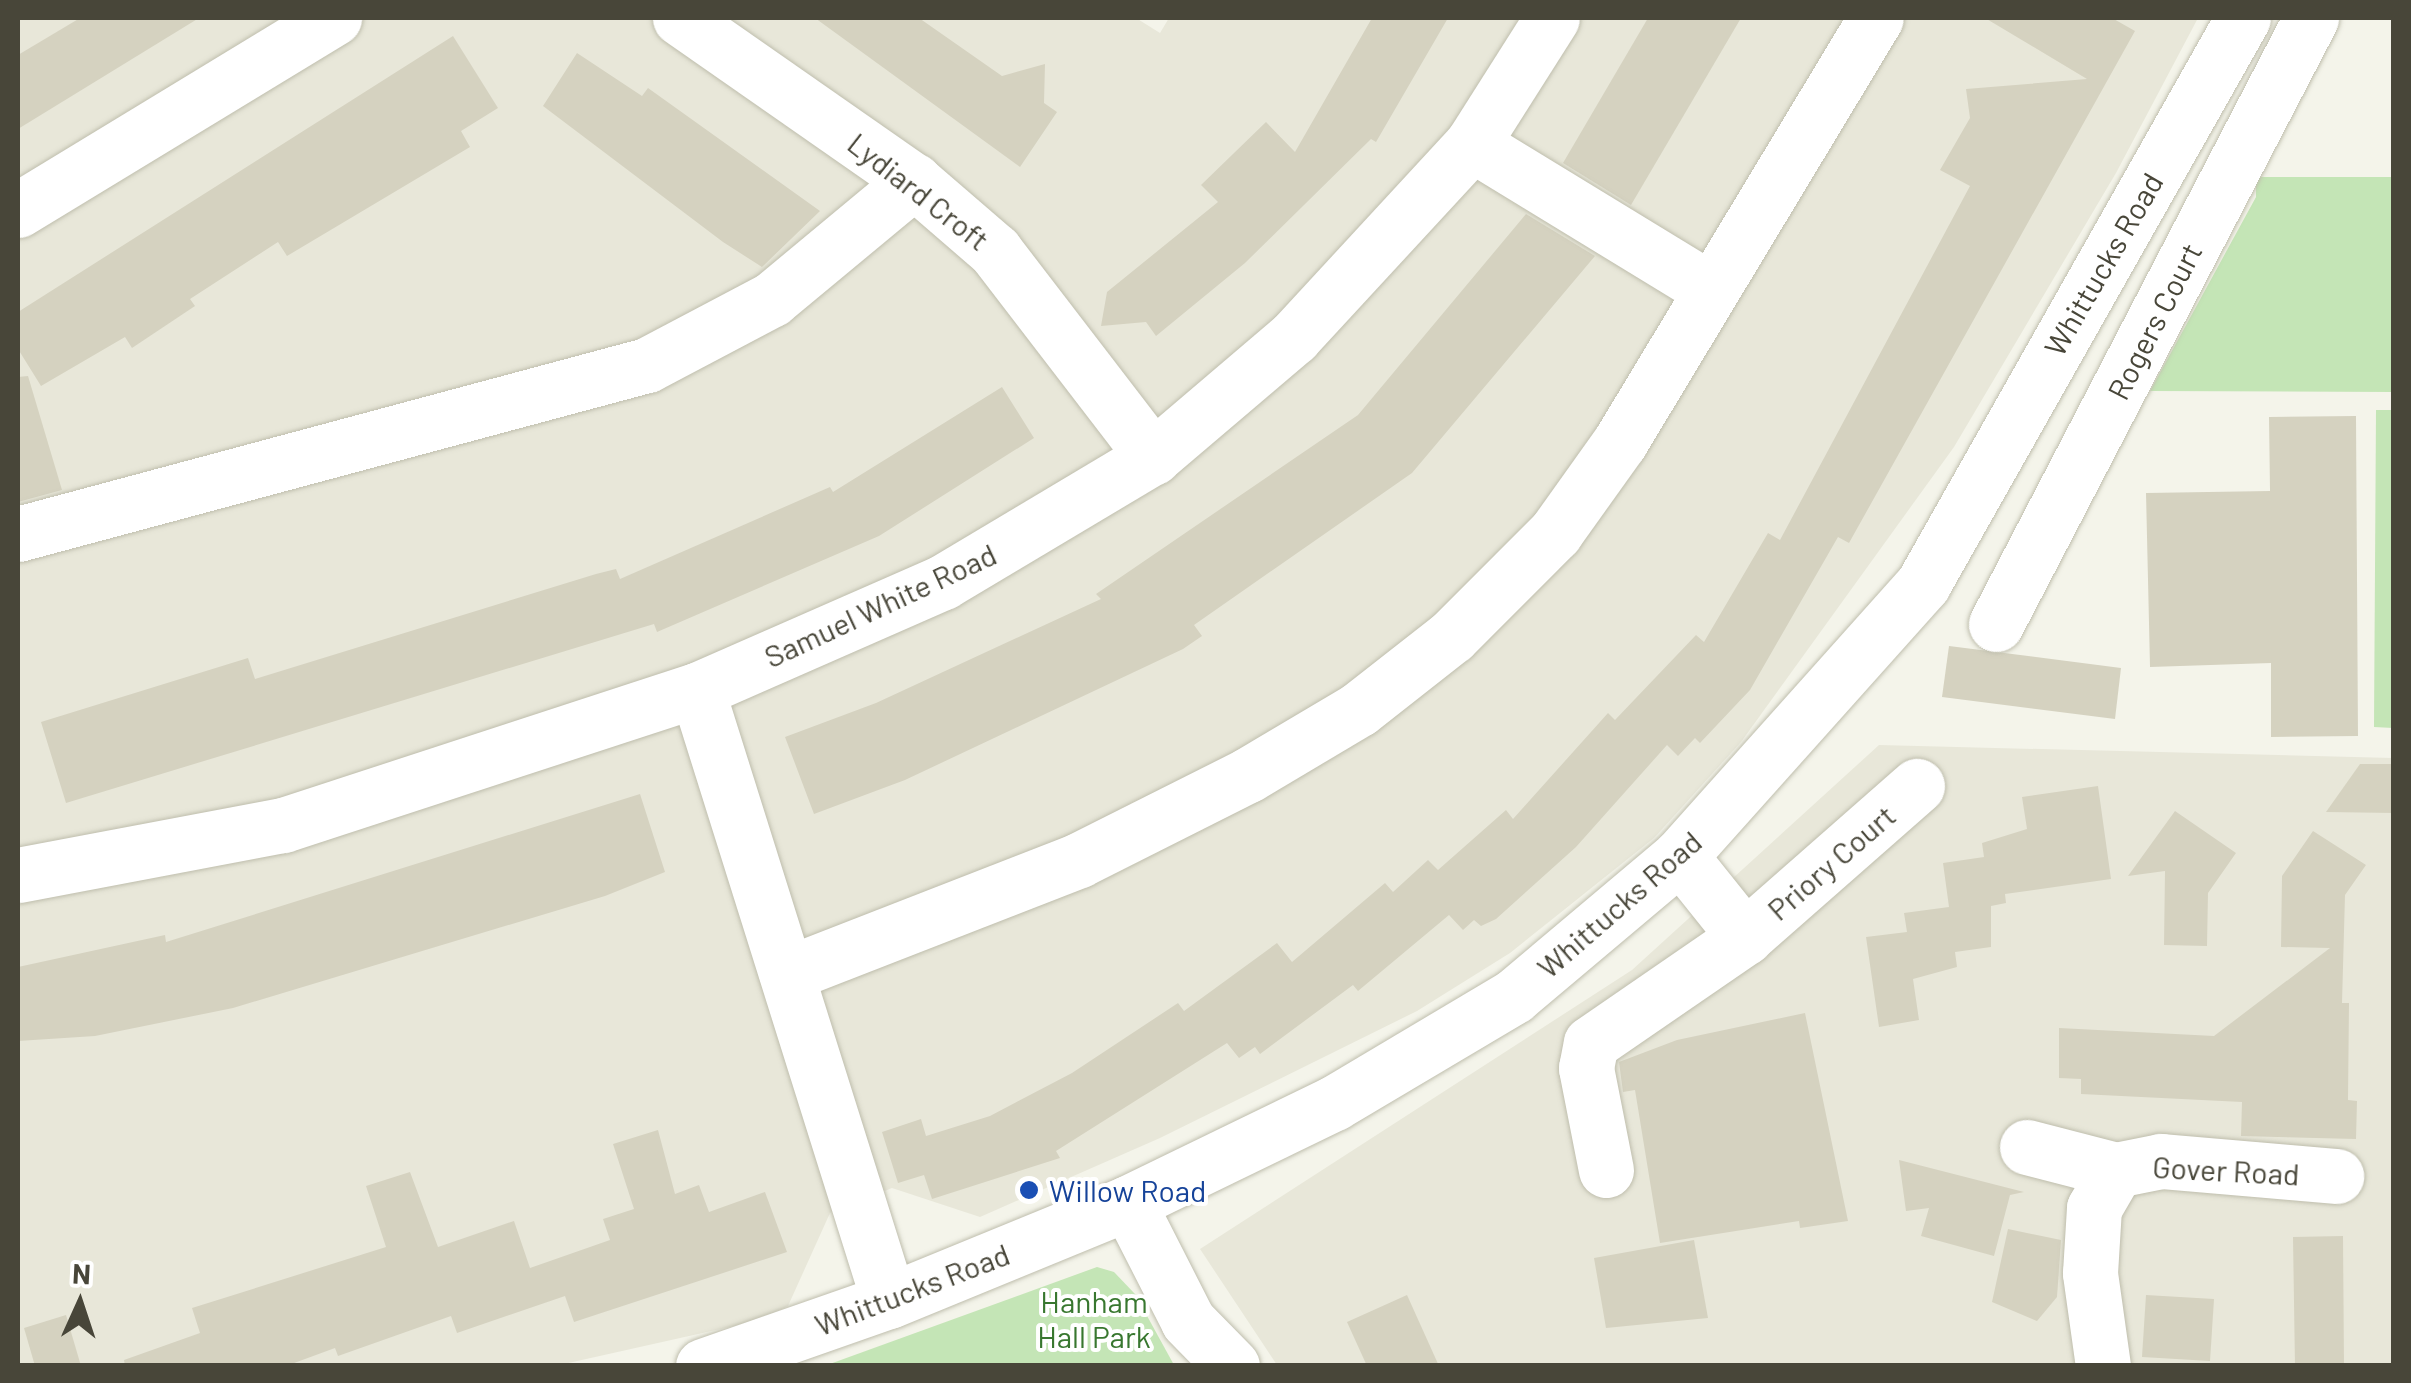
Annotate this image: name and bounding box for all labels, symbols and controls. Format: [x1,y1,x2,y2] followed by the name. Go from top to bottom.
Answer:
[841,125,997,257] street label: Lydiard Croft
[2036,166,2170,362] street label: Whittucks Road
[2099,237,2209,405] street label: Rogers Court
[758,536,1002,674] street label: Samuel White Road
[1760,797,1902,927] street label: Priory Court
[1530,823,1708,985] street label: Whittucks Road
[2152,1148,2300,1192] street label: Gover Road
[1049,1172,1206,1208] place label: Willow Road
[1018,1179,1040,1201] marker: Willow Road
[810,1235,1014,1343] street label: Whittucks Road
[30,1253,130,1353] north arrow
[71,1256,92,1291] text: N
[1037,1283,1151,1354] park label: Hanham Hall Park

